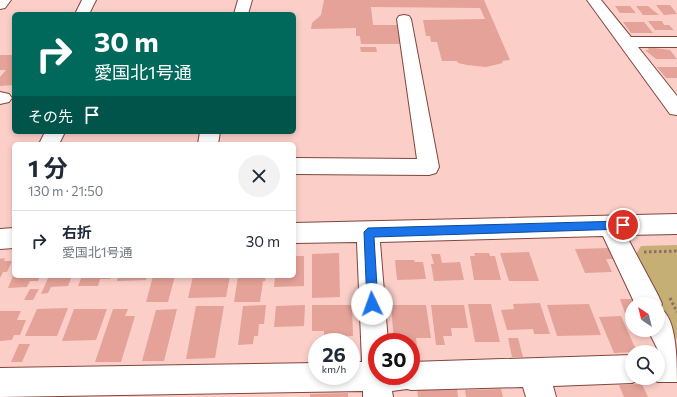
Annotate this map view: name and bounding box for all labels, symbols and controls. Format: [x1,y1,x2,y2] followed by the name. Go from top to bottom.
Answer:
[94,24,159,58] text: 30 m
[28,28,80,80] icon: right
[94,61,192,83] text: 愛国北1号通
[81,104,103,126] icon: arrive
[28,107,73,125] text: その先
[28,153,67,182] text: 1 分
[238,155,280,197] button: close
[28,183,103,199] text: 130 m · 21:50
[606,208,640,242] pin
[612,214,634,236] icon: arrive
[62,223,92,241] text: 右折
[28,230,50,252] icon: right
[246,232,280,250] text: 30 m
[62,244,133,260] text: 愛国北1号通
[351,283,393,325] position arrow
[625,297,665,337] north arrow
[625,297,665,385] map controls
[368,333,420,385] speed limit sign: 30
[322,342,346,366] text: 26
[625,345,665,385] button: search
[322,363,346,375] text: km/h

